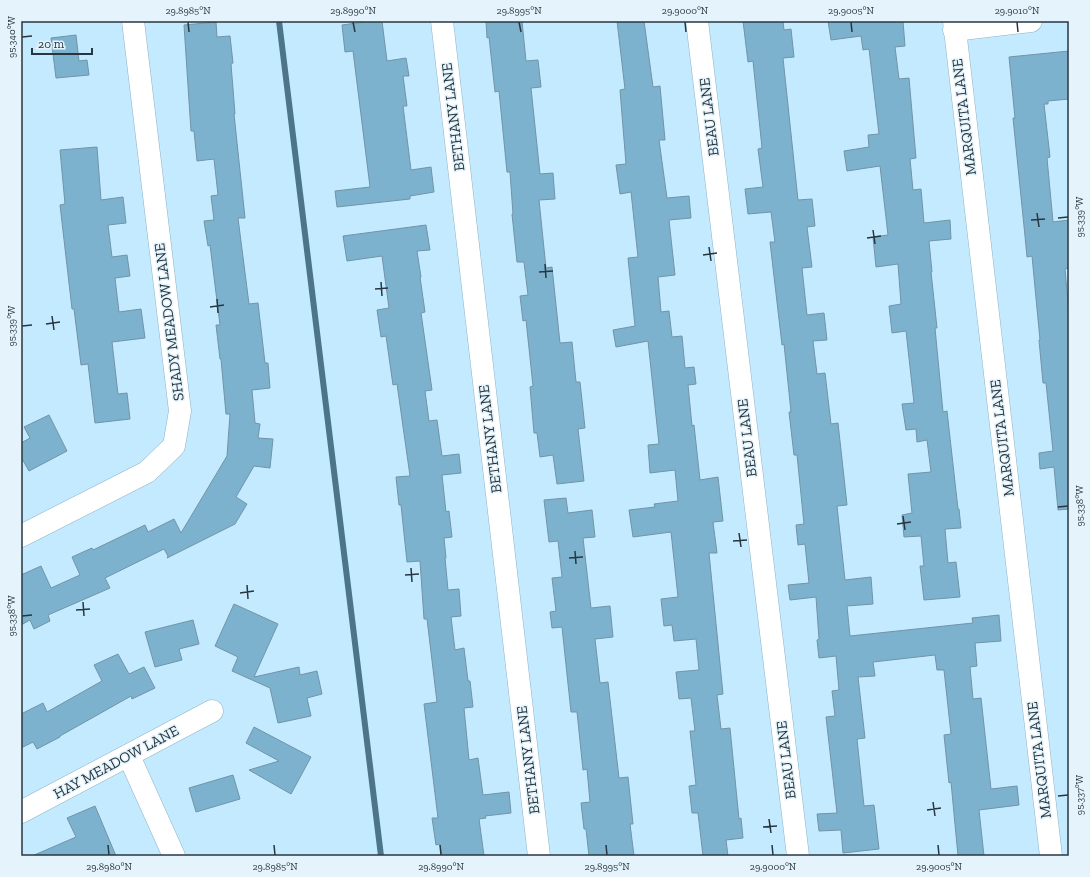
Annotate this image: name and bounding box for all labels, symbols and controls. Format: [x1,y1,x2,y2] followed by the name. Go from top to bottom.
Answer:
[165,5,211,17] text: 29.8985°N
[330,5,376,17] text: 29.8990°N
[496,5,542,17] text: 29.8995°N
[662,5,709,17] text: 29.9000°N
[828,5,875,17] text: 29.9005°N
[995,5,1040,17] text: 29.9010°N
[6,15,18,58] text: 95.340°W
[32,30,92,56] scale bar
[38,37,65,51] text: 20 m
[948,57,980,176] street label: MARQUITA LANE
[437,62,469,172] street label: BETHANY LANE
[695,77,723,157] street label: BEAU LANE
[1074,196,1086,237] text: 95.339°W
[150,242,188,402] street label: SHADY MEADOW LANE
[6,305,18,346] text: 95.339°W
[986,378,1018,497] street label: MARQUITA LANE
[474,384,506,494] street label: BETHANY LANE
[733,398,761,478] street label: BEAU LANE
[1074,485,1086,527] text: 95.338°W
[6,595,18,637] text: 95.338°W
[1023,700,1055,819] street label: MARQUITA LANE
[512,705,544,815] street label: BETHANY LANE
[772,720,800,800] street label: BEAU LANE
[50,721,182,803] street label: HAY MEADOW LANE
[1074,774,1086,815] text: 95.337°W
[86,861,132,873] text: 29.8980°N
[252,861,298,873] text: 29.8985°N
[418,861,464,873] text: 29.8990°N
[584,861,630,873] text: 29.8995°N
[750,861,797,873] text: 29.9000°N
[916,861,963,873] text: 29.9005°N

